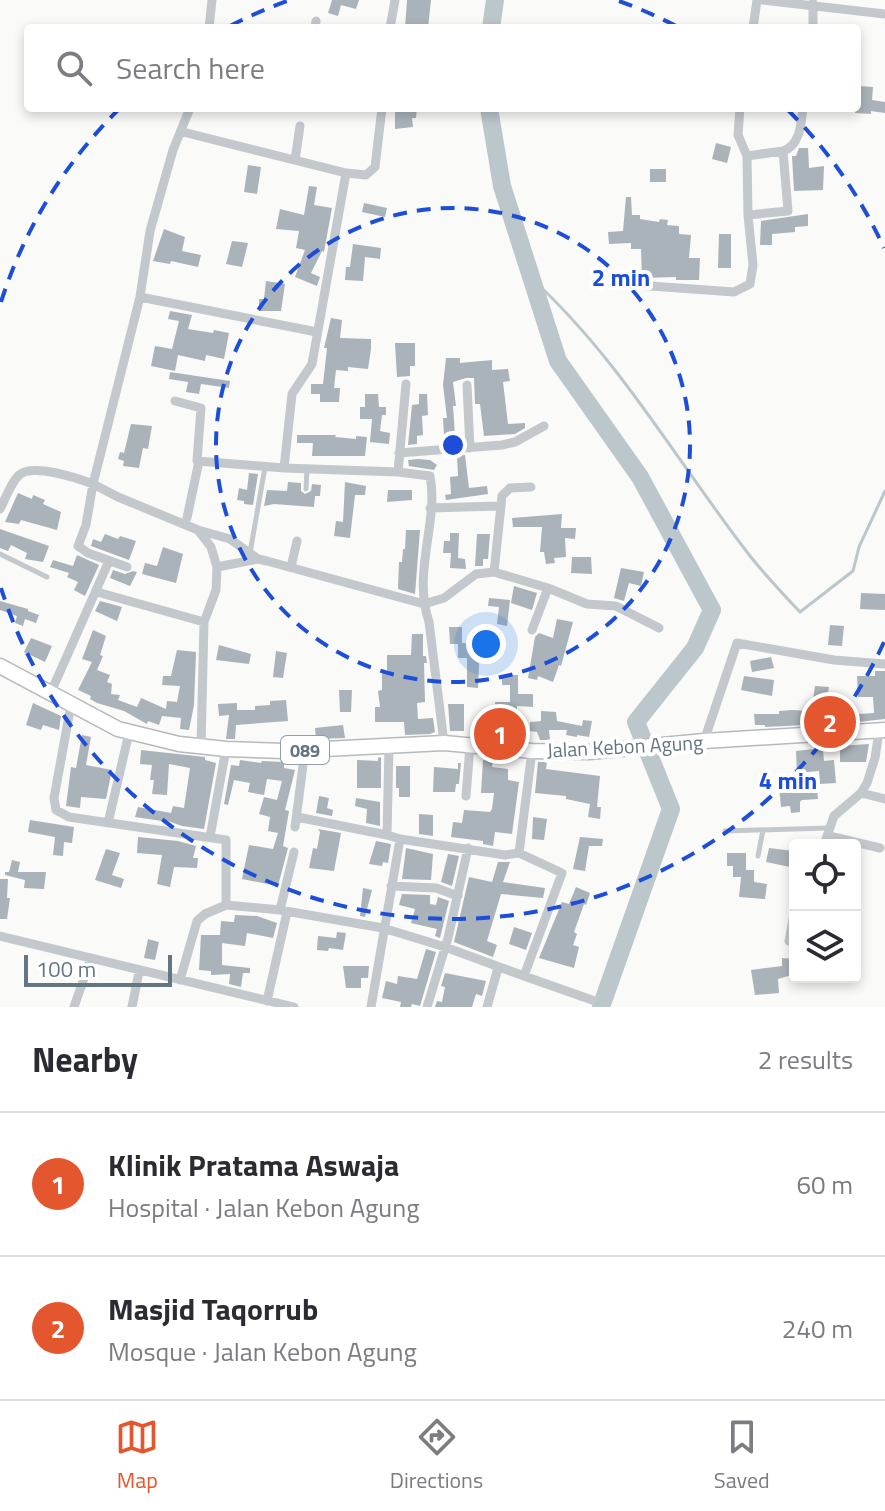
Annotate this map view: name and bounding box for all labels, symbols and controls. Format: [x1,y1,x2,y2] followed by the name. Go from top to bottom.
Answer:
[24,24,861,112] search box
[116,45,265,91] text: Search here
[52,46,96,90] icon: search
[592,259,650,295] text: 2 min
[439,431,467,459] centre of rings
[466,624,506,664] your location
[804,692,856,752] pin: 2
[474,704,526,764] pin: 1
[546,726,704,766] street label: Jalan Kebon Agung
[281,736,329,764] road number: 089
[759,762,817,798] text: 4 min
[789,839,861,983] map controls
[789,839,861,911] button: locate
[789,911,861,983] button: layers
[24,951,172,987] scale bar
[36,952,96,986] text: 100 m
[32,1033,138,1085] text: Nearby
[758,1040,853,1079] text: 2 results
[108,1142,399,1188] text: Klinik Pratama Aswaja
[51,1165,65,1204] text: 1
[796,1165,853,1204] text: 60 m
[108,1188,420,1227] text: Hospital · Jalan Kebon Agung
[108,1286,318,1332] text: Masjid Taqorrub
[51,1309,65,1348] text: 2
[782,1309,853,1348] text: 240 m
[108,1332,417,1371] text: Mosque · Jalan Kebon Agung
[115,1415,159,1497] tab: Map
[390,1415,483,1497] tab: Directions
[714,1415,770,1497] tab: Saved

